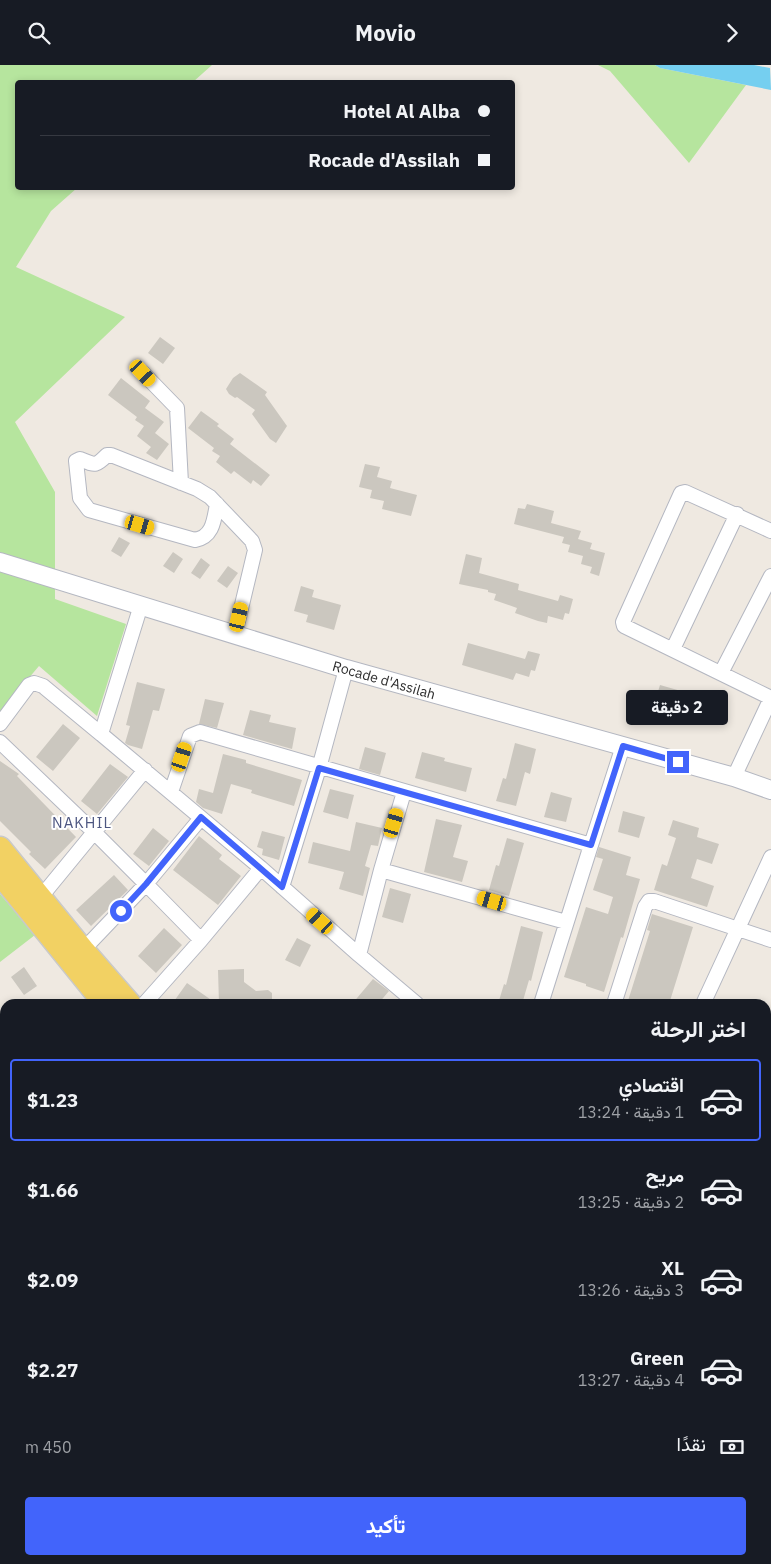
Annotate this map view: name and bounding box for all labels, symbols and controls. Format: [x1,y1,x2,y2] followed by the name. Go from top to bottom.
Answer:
[355,18,416,47] text: Movio
[25,19,53,47] icon: search
[718,19,746,47] icon: forward
[343,99,460,123] text: Hotel Al Alba
[308,148,460,172] text: Rocade d'Assilah
[127,357,158,389] car
[123,514,156,536] car
[228,601,249,633] car
[330,657,438,703] street label: Rocade d'Assilah
[627,689,729,725] callout: 2 دقيقة
[651,697,703,717] text: 2 دقيقة
[170,740,193,774] car
[667,751,689,773] route end
[382,806,405,840] car
[52,813,112,832] district label: NAKHIL
[475,890,508,912] car
[110,900,132,922] route start
[303,905,336,937] car
[651,1014,746,1043] text: اختر الرحلة
[619,1073,684,1097] text: اقتصادي
[699,1078,744,1123] icon: car
[27,1088,79,1112] text: $1.23
[578,1102,684,1122] text: 1 دقيقة · 13:24
[646,1163,684,1187] text: مريح
[699,1168,744,1213] icon: car
[27,1178,79,1202] text: $1.66
[578,1192,684,1212] text: 2 دقيقة · 13:25
[661,1256,684,1280] text: XL
[699,1258,744,1303] icon: car
[27,1268,79,1292] text: $2.09
[578,1280,684,1300] text: 3 دقيقة · 13:26
[630,1346,684,1370] text: Green
[699,1348,744,1393] icon: car
[27,1358,79,1382] text: $2.27
[578,1370,684,1390] text: 4 دقيقة · 13:27
[677,1432,706,1456] text: نقدًا
[718,1433,746,1461] icon: cash
[25,1437,72,1457] text: 450 m
[25,1497,746,1555] button: تأكيد

